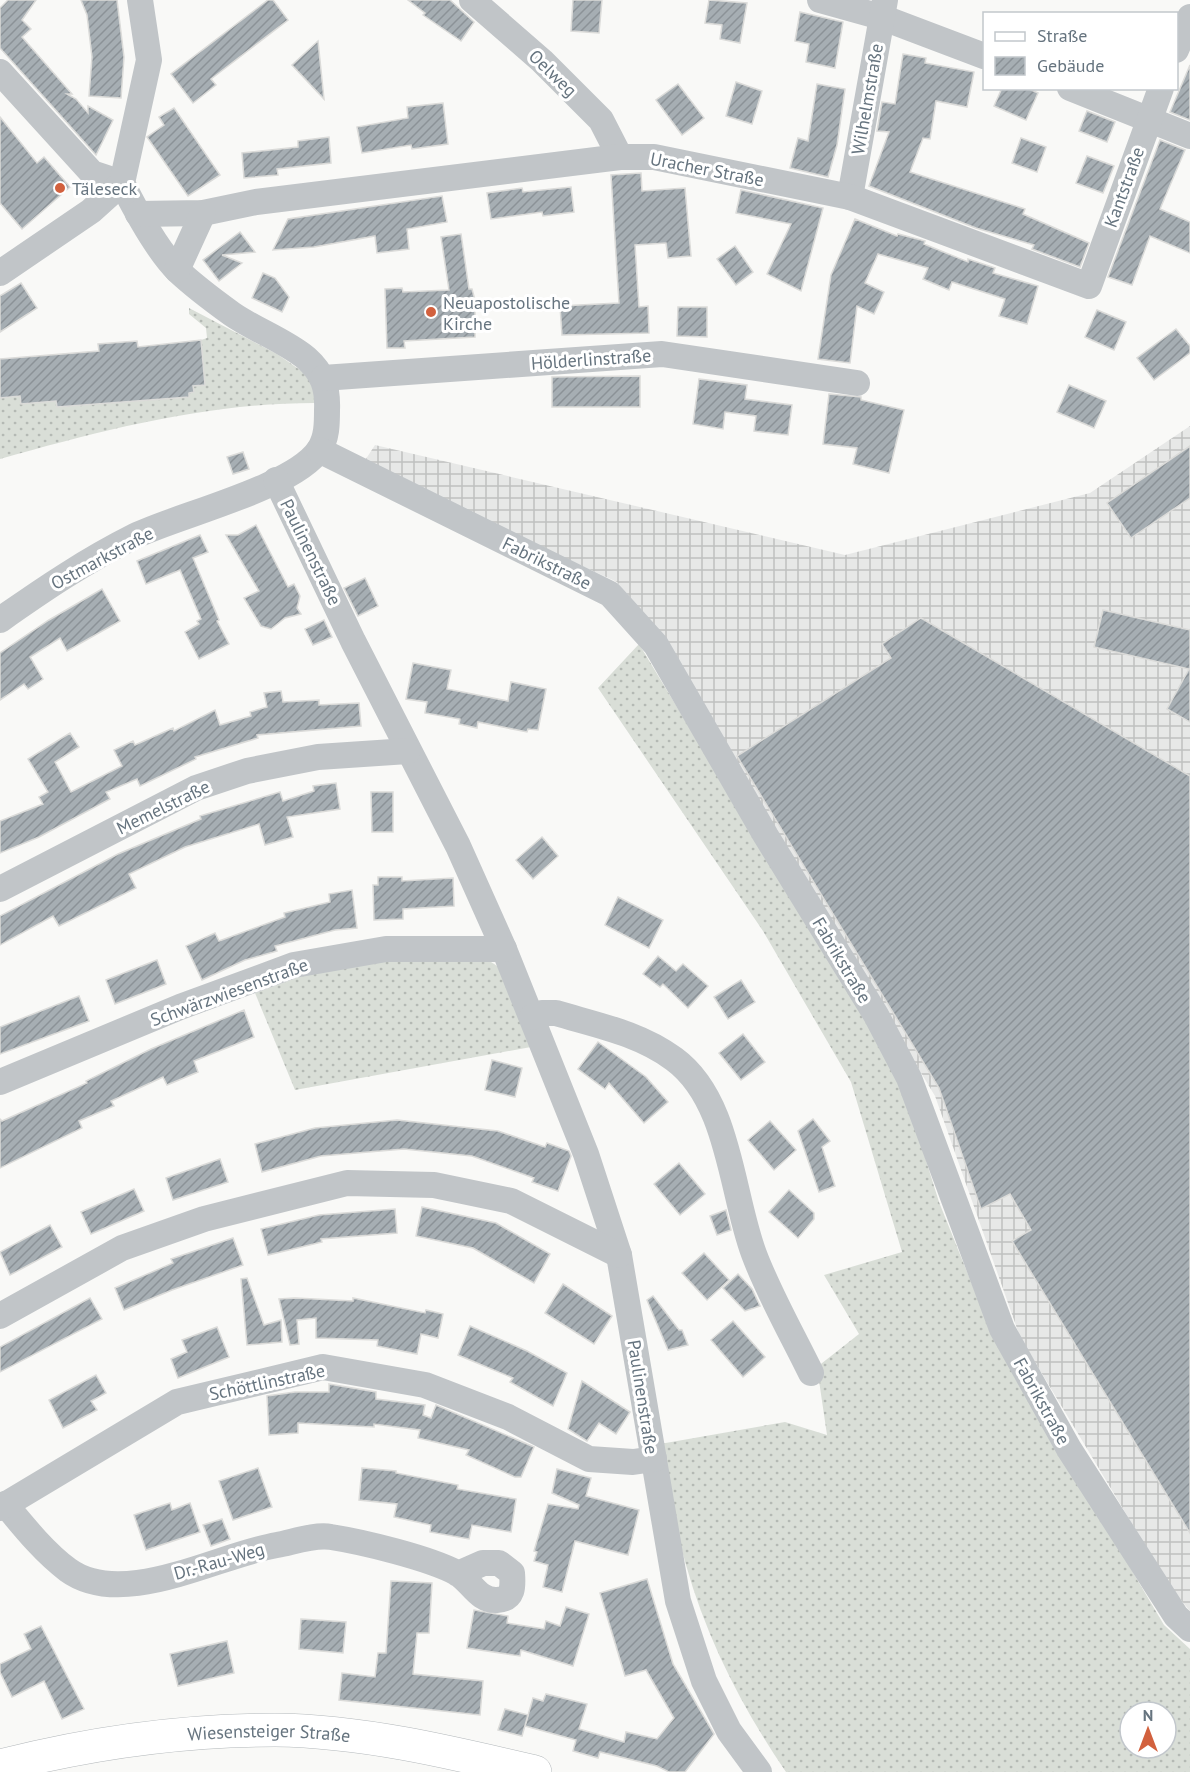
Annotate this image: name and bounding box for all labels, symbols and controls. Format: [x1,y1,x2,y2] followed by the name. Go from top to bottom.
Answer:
[983,12,1178,90] legend
[1037,24,1088,47] text: Straße
[846,42,888,156] street label: Wilhelmstraße
[524,44,582,102] street label: Oelweg
[1037,54,1104,77] text: Gebäude
[1099,144,1149,230] street label: Kantstraße
[648,147,766,191] street label: Uracher Straße
[72,177,138,200] place label: Täleseck
[53,181,67,195] marker: Täleseck
[443,291,570,335] place label: Neuapostolische Kirche
[424,305,438,319] marker: Neuapostolische Kirche
[530,343,652,375] street label: Hölderlinstraße
[275,495,347,609] street label: Paulinenstraße
[47,521,157,595] street label: Ostmarkstraße
[499,532,595,594] street label: Fabrikstraße
[113,775,213,839] street label: Memelstraße
[807,913,877,1007] street label: Fabrikstraße
[147,953,311,1031] street label: Schwärzwiesenstraße
[623,1338,663,1456] street label: Paulinenstraße
[1009,1353,1075,1449] street label: Fabrikstraße
[207,1359,327,1405] street label: Schöttlinstraße
[171,1537,267,1585] street label: Dr.-Rau-Weg
[1118,1700,1178,1760] north arrow
[1143,1705,1153,1725] text: N
[186,1718,352,1747] street label: Wiesensteiger Straße

